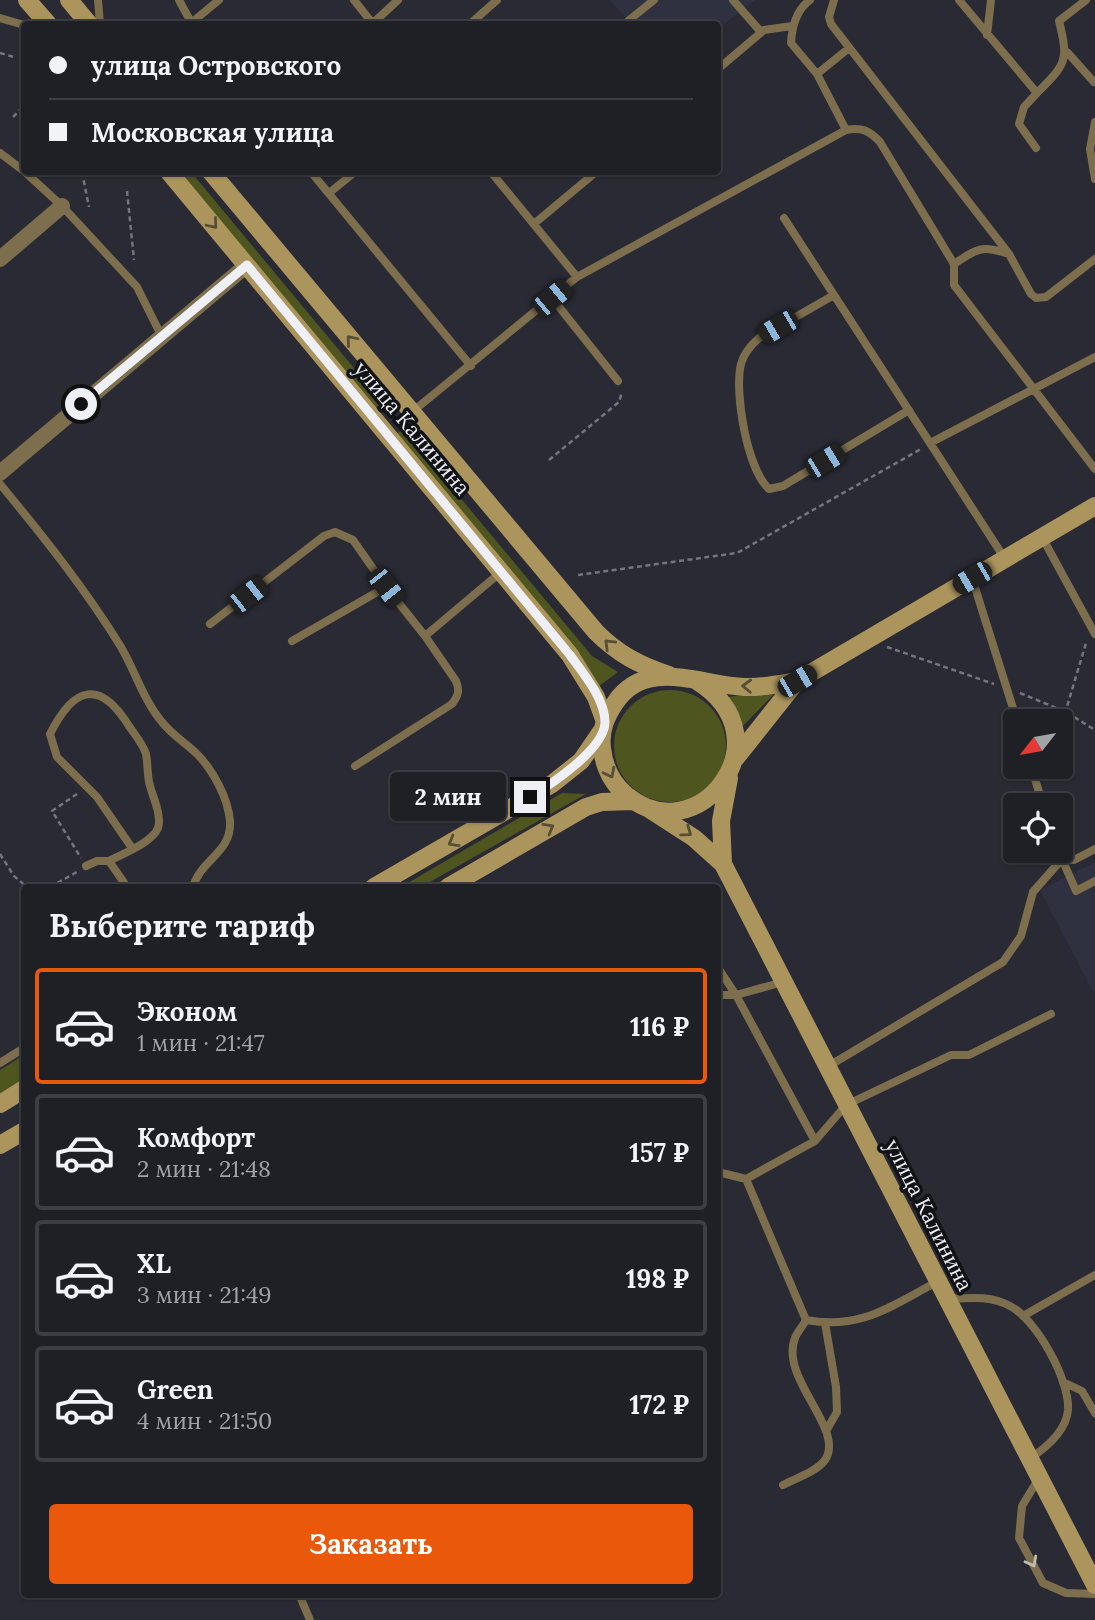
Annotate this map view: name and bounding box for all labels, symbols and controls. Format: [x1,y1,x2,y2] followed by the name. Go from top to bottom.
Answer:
[91,49,341,82] text: улица Островского
[91,116,334,149] text: Московская улица
[205,216,217,229] one-way arrow
[530,276,575,320] car
[755,307,802,347] car
[346,336,359,348] one-way arrow
[348,355,476,501] street label: улица Калинина
[65,388,97,420] route start
[802,441,849,481] car
[949,558,996,598] car
[365,564,408,610] car
[225,574,272,616] car
[604,640,617,653] one-way arrow
[774,661,821,701] car
[741,678,752,694] one-way arrow
[1003,709,1073,779] north arrow
[1003,709,1073,863] map controls
[601,765,615,778] one-way arrow
[390,772,505,822] callout: 2 мин
[514,781,546,813] route end
[414,782,482,811] text: 2 мин
[1003,793,1073,863] button: locate
[542,823,554,836] one-way arrow
[679,824,692,837] one-way arrow
[447,833,460,846] one-way arrow
[49,905,315,946] text: Выберите тариф
[53,995,116,1058] icon: car
[137,995,237,1028] text: Эконом
[630,1010,689,1043] text: 116 ₽
[137,1028,265,1057] text: 1 мин · 21:47
[53,1121,116,1184] icon: car
[137,1121,255,1154] text: Комфорт
[879,1135,979,1296] street label: улица Калинина
[629,1136,689,1169] text: 157 ₽
[137,1154,271,1183] text: 2 мин · 21:48
[53,1247,116,1310] icon: car
[137,1247,171,1280] text: XL
[626,1262,689,1295] text: 198 ₽
[137,1280,272,1309] text: 3 мин · 21:49
[53,1373,116,1436] icon: car
[137,1373,213,1406] text: Green
[629,1388,689,1421] text: 172 ₽
[137,1406,272,1435] text: 4 мин · 21:50
[49,1504,693,1584] button: Заказать
[1023,1555,1037,1567] one-way arrow

